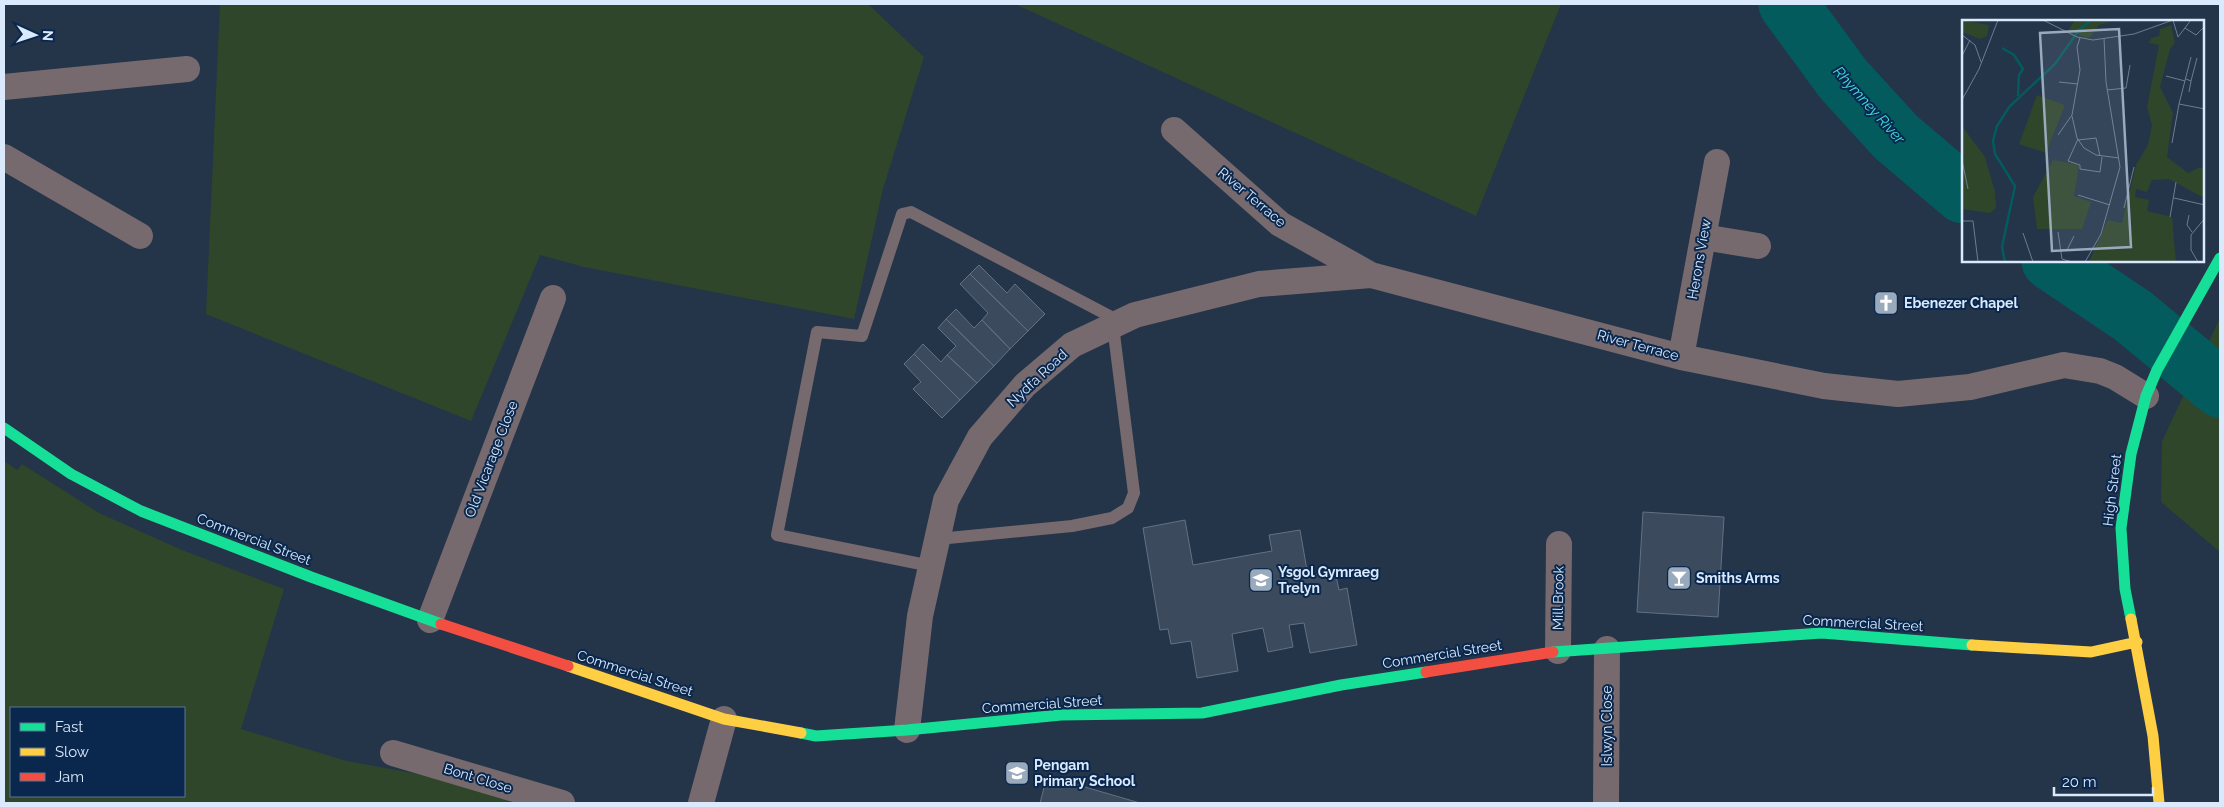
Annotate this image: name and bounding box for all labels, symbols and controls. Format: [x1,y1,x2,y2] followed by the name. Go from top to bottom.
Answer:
[10,10,60,60] north arrow
[1962,20,2204,262] inset map
[40,30,56,41] text: N
[1830,63,1909,148] water label: Rhymney River
[1215,164,1289,230] street label: River Terrace
[1684,217,1714,300] street label: Herons View
[1873,290,1899,316] church icon: Ebenezer Chapel
[1904,295,2018,311] place label: Ebenezer Chapel
[1595,326,1681,364] street label: River Terrace
[1004,346,1070,410] street label: Nydfa Road
[461,398,521,520] street label: Old Vicarage Close
[2100,453,2124,527] street label: High Street
[195,510,313,568] street label: Commercial Street
[1278,564,1379,596] place label: Ysgol Gymraeg Trelyn
[1549,565,1567,630] street label: Mill Brook
[1666,565,1692,591] bar icon: Smiths Arms
[1248,567,1274,593] school or university icon: Ysgol Gymraeg Trelyn
[1696,570,1780,586] place label: Smiths Arms
[1802,612,1924,634] street label: Commercial Street
[1381,637,1503,671] street label: Commercial Street
[575,647,695,699] street label: Commercial Street
[1599,685,1615,767] street label: Islwyn Close
[981,692,1103,716] street label: Commercial Street
[10,707,185,797] legend
[55,718,83,736] text: Fast
[55,743,89,761] text: Slow
[1034,757,1136,789] place label: Pengam Primary School
[442,760,514,796] street label: Bont Close
[1004,760,1030,786] school or university icon: Pengam Primary School
[2054,764,2153,796] scale bar
[55,768,84,786] text: Jam
[2062,773,2097,791] text: 20 m

